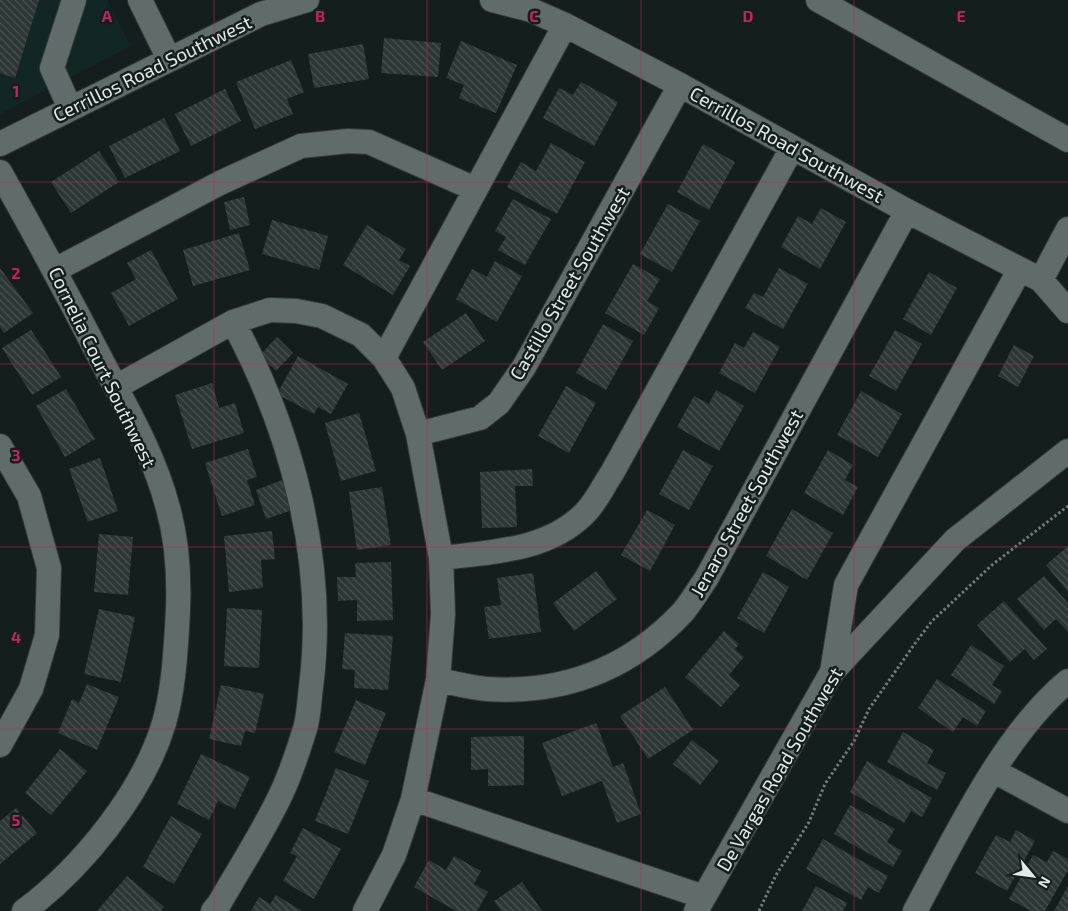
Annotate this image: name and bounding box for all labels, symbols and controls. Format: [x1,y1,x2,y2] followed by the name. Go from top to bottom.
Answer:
[102,6,113,25] text: A
[315,6,325,25] text: B
[529,6,539,25] text: C
[743,6,754,25] text: D
[956,6,966,25] text: E
[49,10,255,126] street label: Cerrillos Road Southwest
[13,81,19,100] text: 1
[686,81,888,207] street label: Cerrillos Road Southwest
[504,182,634,384] street label: Castillo Street Southwest
[11,263,21,282] text: 2
[44,263,162,471] street label: Cornelia Court Southwest
[685,405,807,601] street label: Jenaro Street Southwest
[11,445,21,464] text: 3
[11,627,21,646] text: 4
[711,663,847,875] street label: De Vargas Road Southwest
[12,810,21,829] text: 5
[1008,851,1058,901] north arrow
[1035,874,1055,891] text: N

